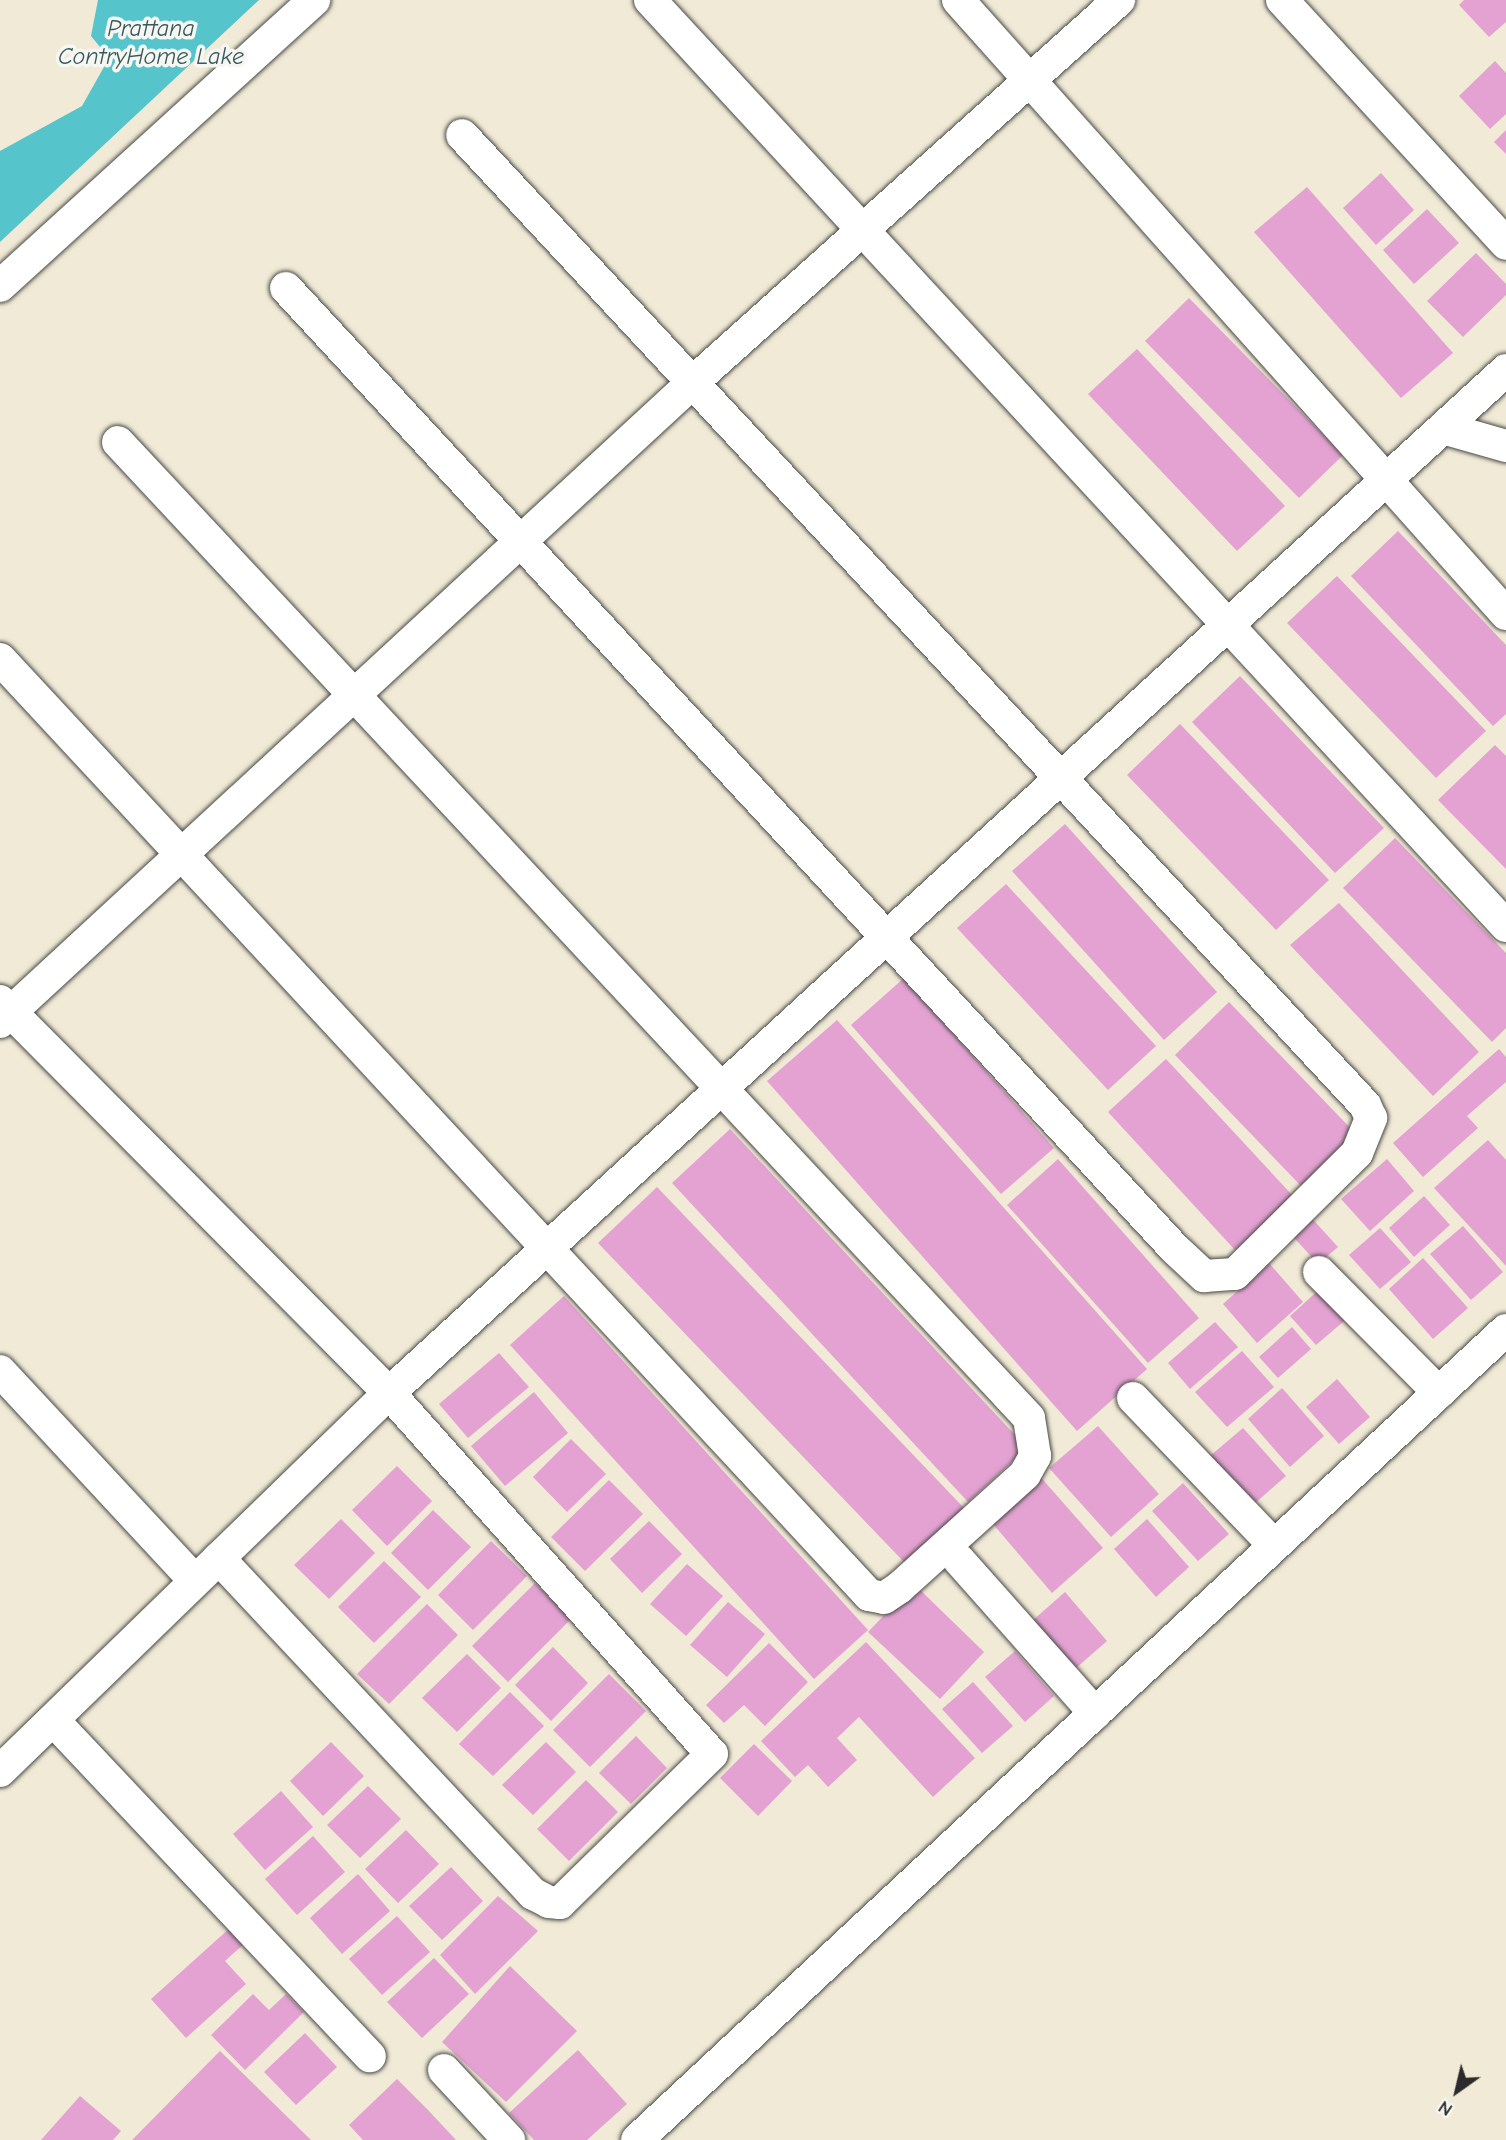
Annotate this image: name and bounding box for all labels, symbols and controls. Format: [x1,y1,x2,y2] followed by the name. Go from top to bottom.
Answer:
[58,15,244,71] water label: Prattana ContryHome Lake
[1422,2056,1492,2126] north arrow
[1434,2096,1457,2121] text: N

